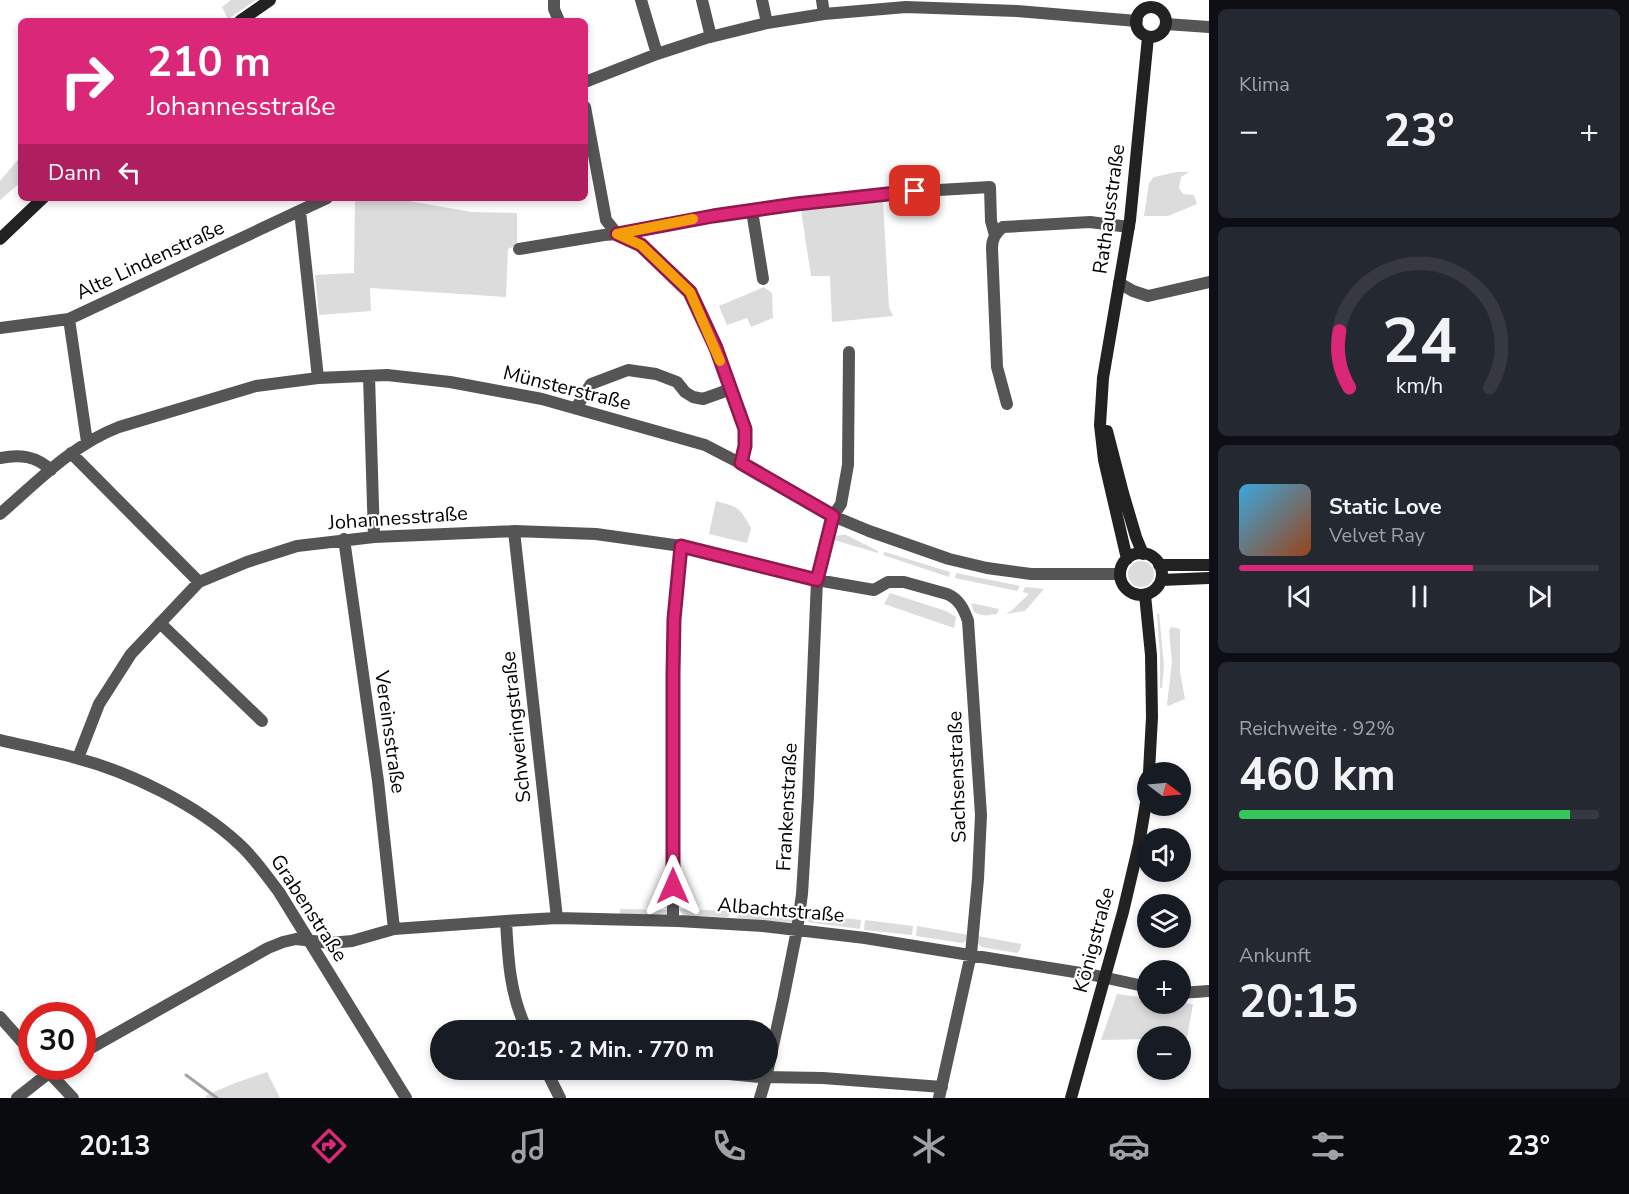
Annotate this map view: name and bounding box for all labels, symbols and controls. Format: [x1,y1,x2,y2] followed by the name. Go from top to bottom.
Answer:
[147,34,271,91] text: 210 m
[48,42,126,120] icon: right
[1239,71,1290,98] text: Klima
[147,88,336,125] text: Johannesstraße
[1383,101,1455,162] text: 23°
[1239,109,1259,154] text: −
[1579,109,1599,154] text: +
[1087,142,1131,276] street label: Rathausstraße
[113,156,146,189] icon: left
[48,158,101,188] text: Dann
[889,165,940,216] pin
[898,174,931,207] icon: arrive
[71,214,229,306] street label: Alte Lindenstraße
[1382,299,1456,384] text: 24
[500,359,634,417] street label: Münsterstraße
[1395,372,1443,402] text: km/h
[1329,492,1442,522] text: Static Love
[326,500,469,536] street label: Johannesstraße
[1329,522,1425,549] text: Velvet Ray
[1283,580,1316,613] icon: previous
[1403,580,1436,613] icon: pause
[1523,580,1556,613] icon: next
[495,650,537,804] street label: Schweringstraße
[368,668,412,795] street label: Vereinsstraße
[941,710,973,844] street label: Sachsenstraße
[1239,715,1395,742] text: Reichweite · 92%
[770,742,804,872] street label: Frankenstraße
[1239,745,1396,806] text: 460 km
[1137,762,1191,816] north arrow
[1137,762,1191,1080] map controls
[1137,828,1191,882] button: sound
[264,849,354,967] street label: Grabenstraße
[641,854,705,918] position arrow
[1067,884,1121,996] street label: Königstraße
[716,891,846,929] street label: Albachtstraße
[1137,894,1191,948] button: layers
[1239,942,1311,969] text: Ankunft
[1137,960,1191,1014] button: +
[1239,972,1358,1033] text: 20:15
[18,1002,96,1080] speed limit sign: 30
[1137,1026,1191,1080] button: −
[494,1035,714,1065] text: 20:15 · 2 Min. · 770 m
[308,1125,350,1167] icon: directions
[508,1125,550,1167] icon: music
[708,1125,750,1167] icon: phone
[908,1125,950,1167] icon: climate
[1108,1125,1150,1167] icon: car
[1307,1125,1349,1167] icon: filters
[79,1128,150,1165] text: 20:13
[1507,1128,1550,1165] text: 23°

